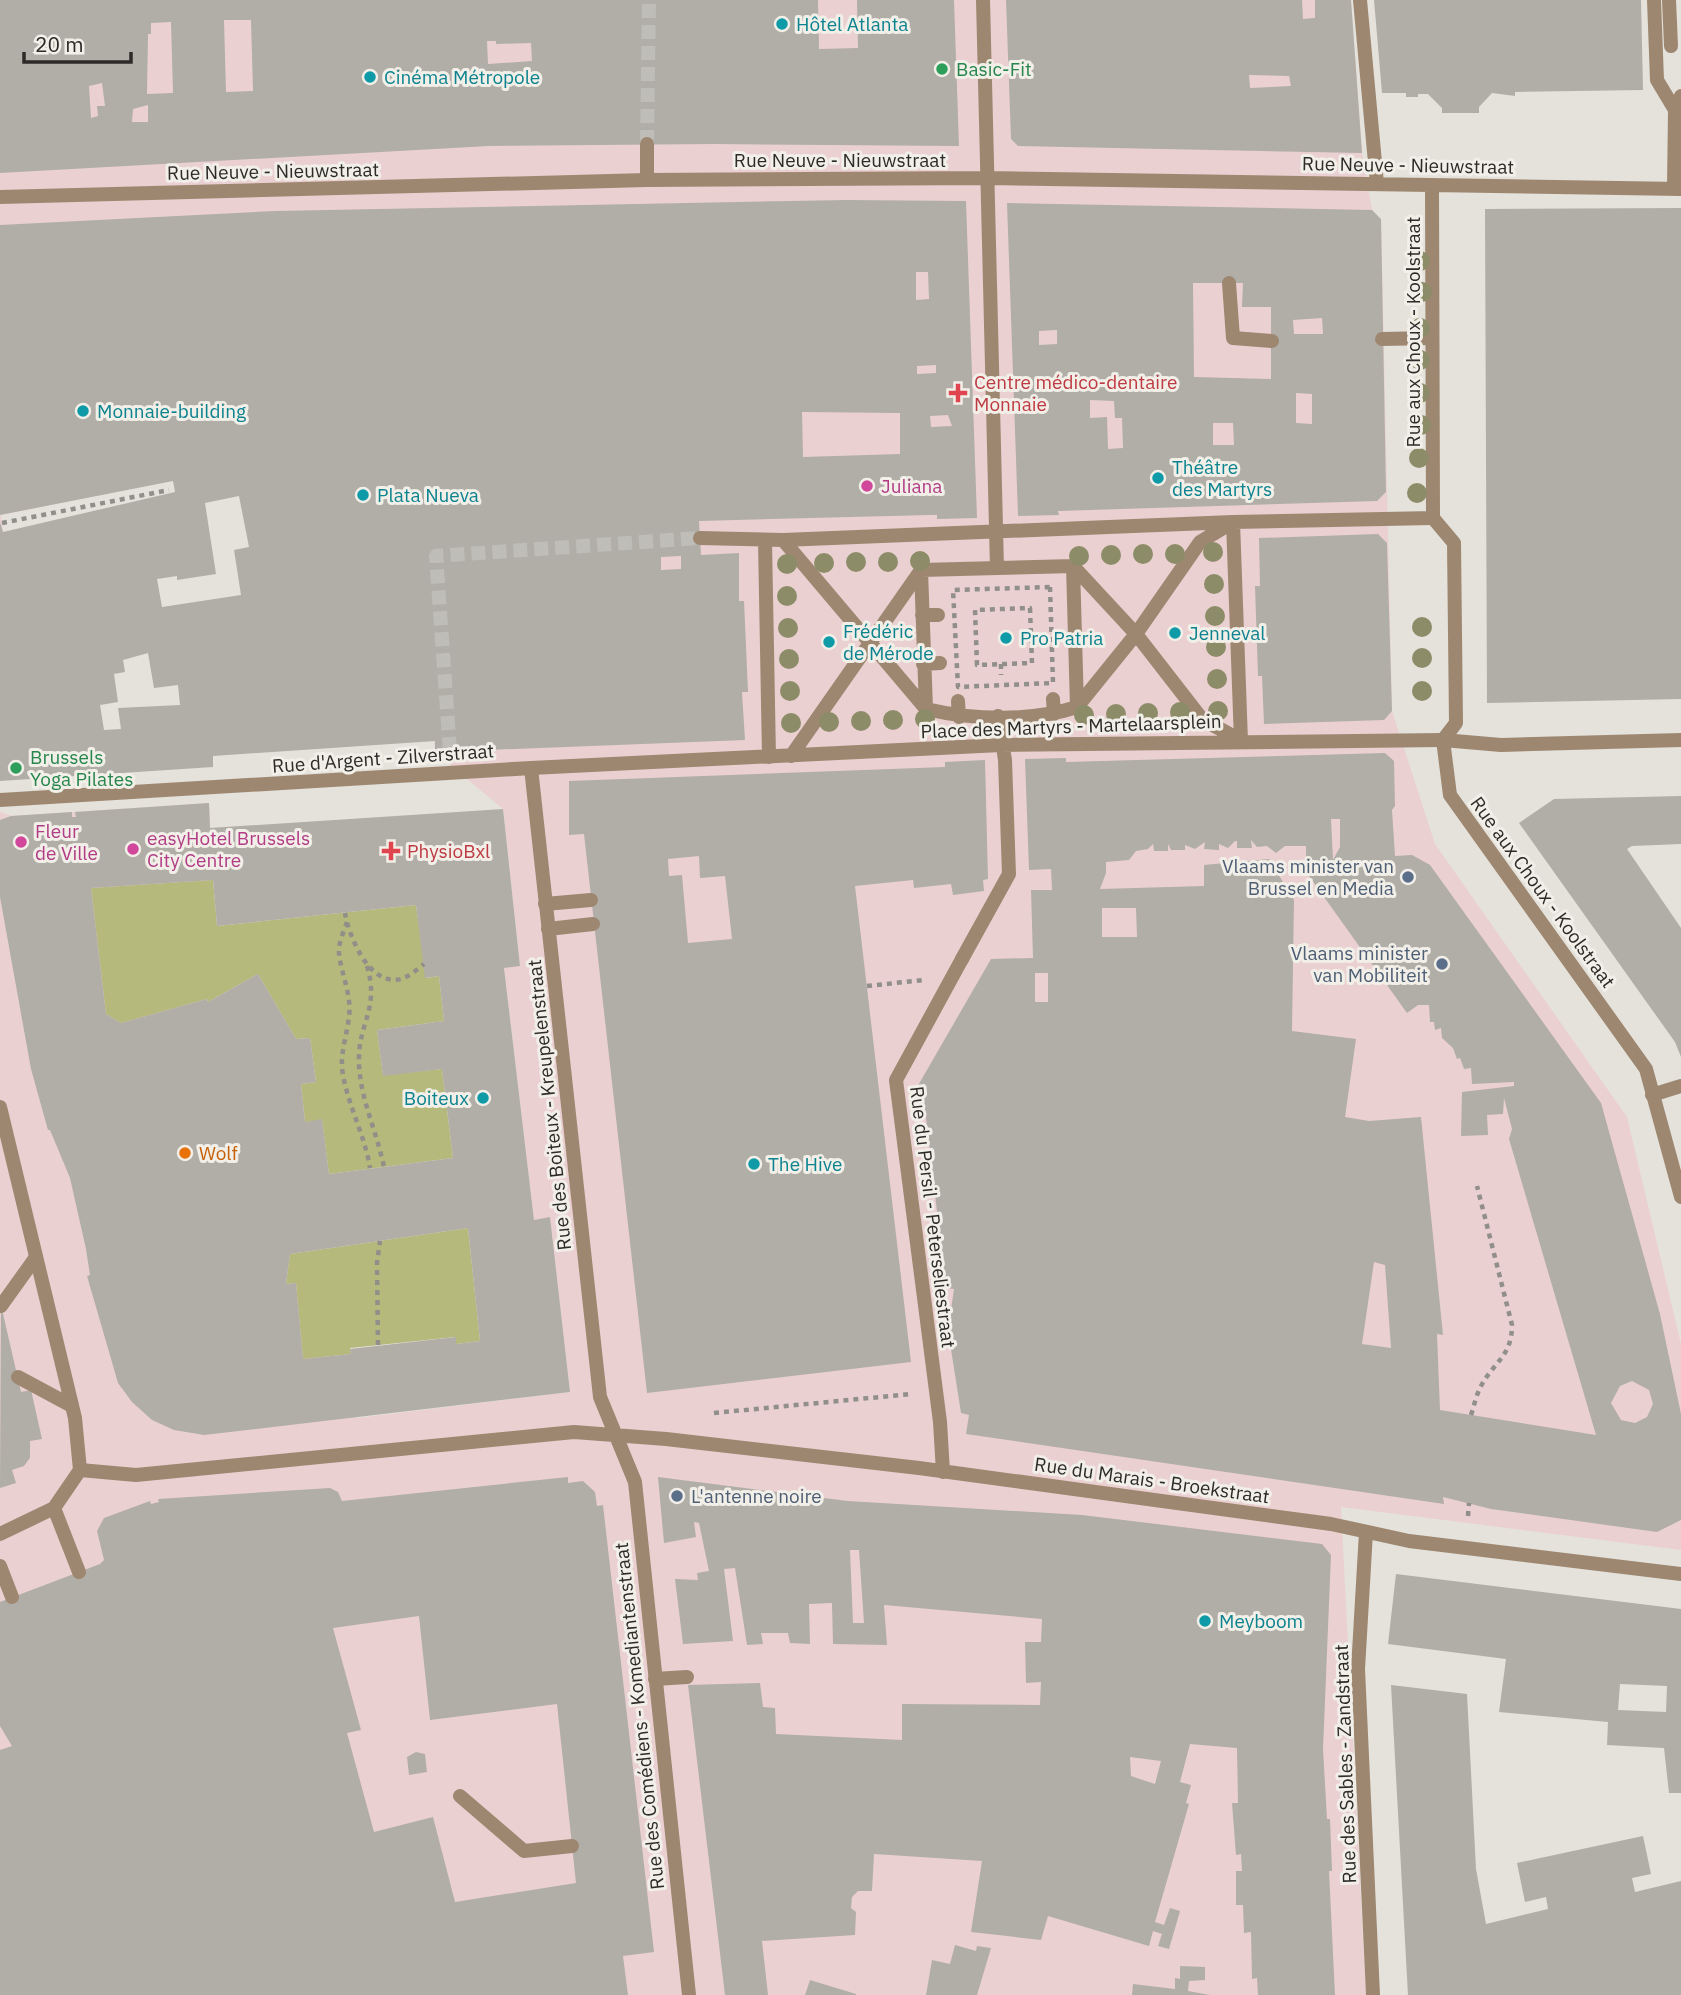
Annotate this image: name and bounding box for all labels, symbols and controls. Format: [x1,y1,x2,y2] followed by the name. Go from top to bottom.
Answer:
[796,12,908,36] place label: Hôtel Atlanta
[774,16,790,32] marker: Hôtel Atlanta
[24,21,131,65] scale bar
[35,30,84,58] text: 20 m
[956,57,1032,81] place label: Basic-Fit
[934,61,950,77] marker: Basic-Fit
[384,65,540,89] place label: Cinéma Métropole
[362,69,378,85] marker: Cinéma Métropole
[734,148,946,172] street label: Rue Neuve - Nieuwstraat
[1302,151,1514,179] street label: Rue Neuve - Nieuwstraat
[167,157,379,185] street label: Rue Neuve - Nieuwstraat
[1401,217,1425,447] street label: Rue aux Choux - Koolstraat
[974,370,1177,416] place label: Centre médico-dentaire Monnaie
[948,383,968,403] marker: Centre médico-dentaire Monnaie
[97,399,246,423] place label: Monnaie-building
[75,403,91,419] marker: Monnaie-building
[1172,455,1272,501] place label: Théâtre des Martyrs
[1150,470,1166,486] marker: Théâtre des Martyrs
[881,474,942,498] place label: Juliana
[859,478,875,494] marker: Juliana
[377,483,479,507] place label: Plata Nueva
[355,487,371,503] marker: Plata Nueva
[843,619,934,665] place label: Frédéric de Mérode
[1189,621,1265,645] place label: Jenneval
[1167,625,1183,641] marker: Jenneval
[1020,626,1103,650] place label: Pro Patria
[998,630,1014,646] marker: Pro Patria
[821,634,837,650] marker: Frédéric de Mérode
[920,709,1222,743] street label: Place des Martyrs - Martelaarsplein
[271,738,495,778] street label: Rue d'Argent - Zilverstraat
[30,745,133,791] place label: Brussels Yoga Pilates
[8,760,24,776] marker: Brussels Yoga Pilates
[1465,792,1621,992] street label: Rue aux Choux - Koolstraat
[35,819,98,865] place label: Fleur de Ville
[147,826,310,872] place label: easyHotel Brussels City Centre
[13,834,29,850] marker: Fleur de Ville
[407,839,490,863] place label: PhysioBxl
[125,841,141,857] marker: easyHotel Brussels City Centre
[381,841,401,861] marker: PhysioBxl
[1222,854,1394,900] place label: Vlaams minister van Brussel en Media
[1400,869,1416,885] marker: Vlaams minister van Brussel en Media
[1291,941,1428,987] place label: Vlaams minister van Mobiliteit
[1434,956,1450,972] marker: Vlaams minister van Mobiliteit
[522,958,576,1252] street label: Rue des Boiteux - Kreupelenstraat
[905,1085,961,1349] street label: Rue du Persil - Peterseliestraat
[404,1086,469,1110] place label: Boiteux
[475,1090,491,1106] marker: Boiteux
[199,1141,238,1165] place label: Wolf
[177,1145,193,1161] marker: Wolf
[768,1152,842,1176] place label: The Hive
[746,1156,762,1172] marker: The Hive
[1033,1452,1271,1508] street label: Rue du Marais - Broekstraat
[691,1484,822,1508] place label: L'antenne noire
[669,1488,685,1504] marker: L'antenne noire
[609,1541,669,1891] street label: Rue des Comédiens - Komediantenstraat
[1219,1609,1303,1633] place label: Meyboom
[1197,1613,1213,1629] marker: Meyboom
[1329,1644,1361,1884] street label: Rue des Sables - Zandstraat

